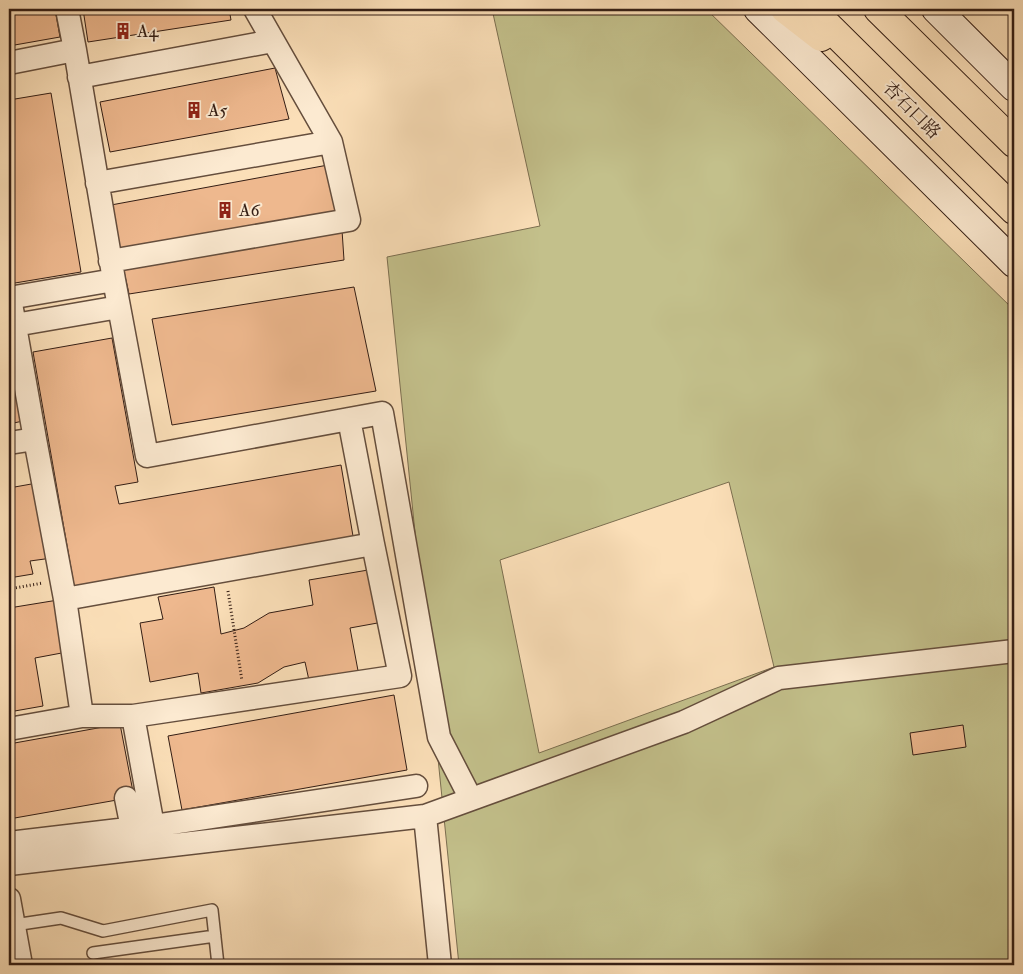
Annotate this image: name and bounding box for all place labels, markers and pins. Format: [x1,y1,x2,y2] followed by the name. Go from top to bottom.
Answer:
[136,20,159,43] place label: A4
[113,21,133,41] building icon: A4
[207,99,227,122] place label: A5
[184,100,204,120] building icon: A5
[238,199,260,222] place label: A6
[215,200,235,220] building icon: A6

